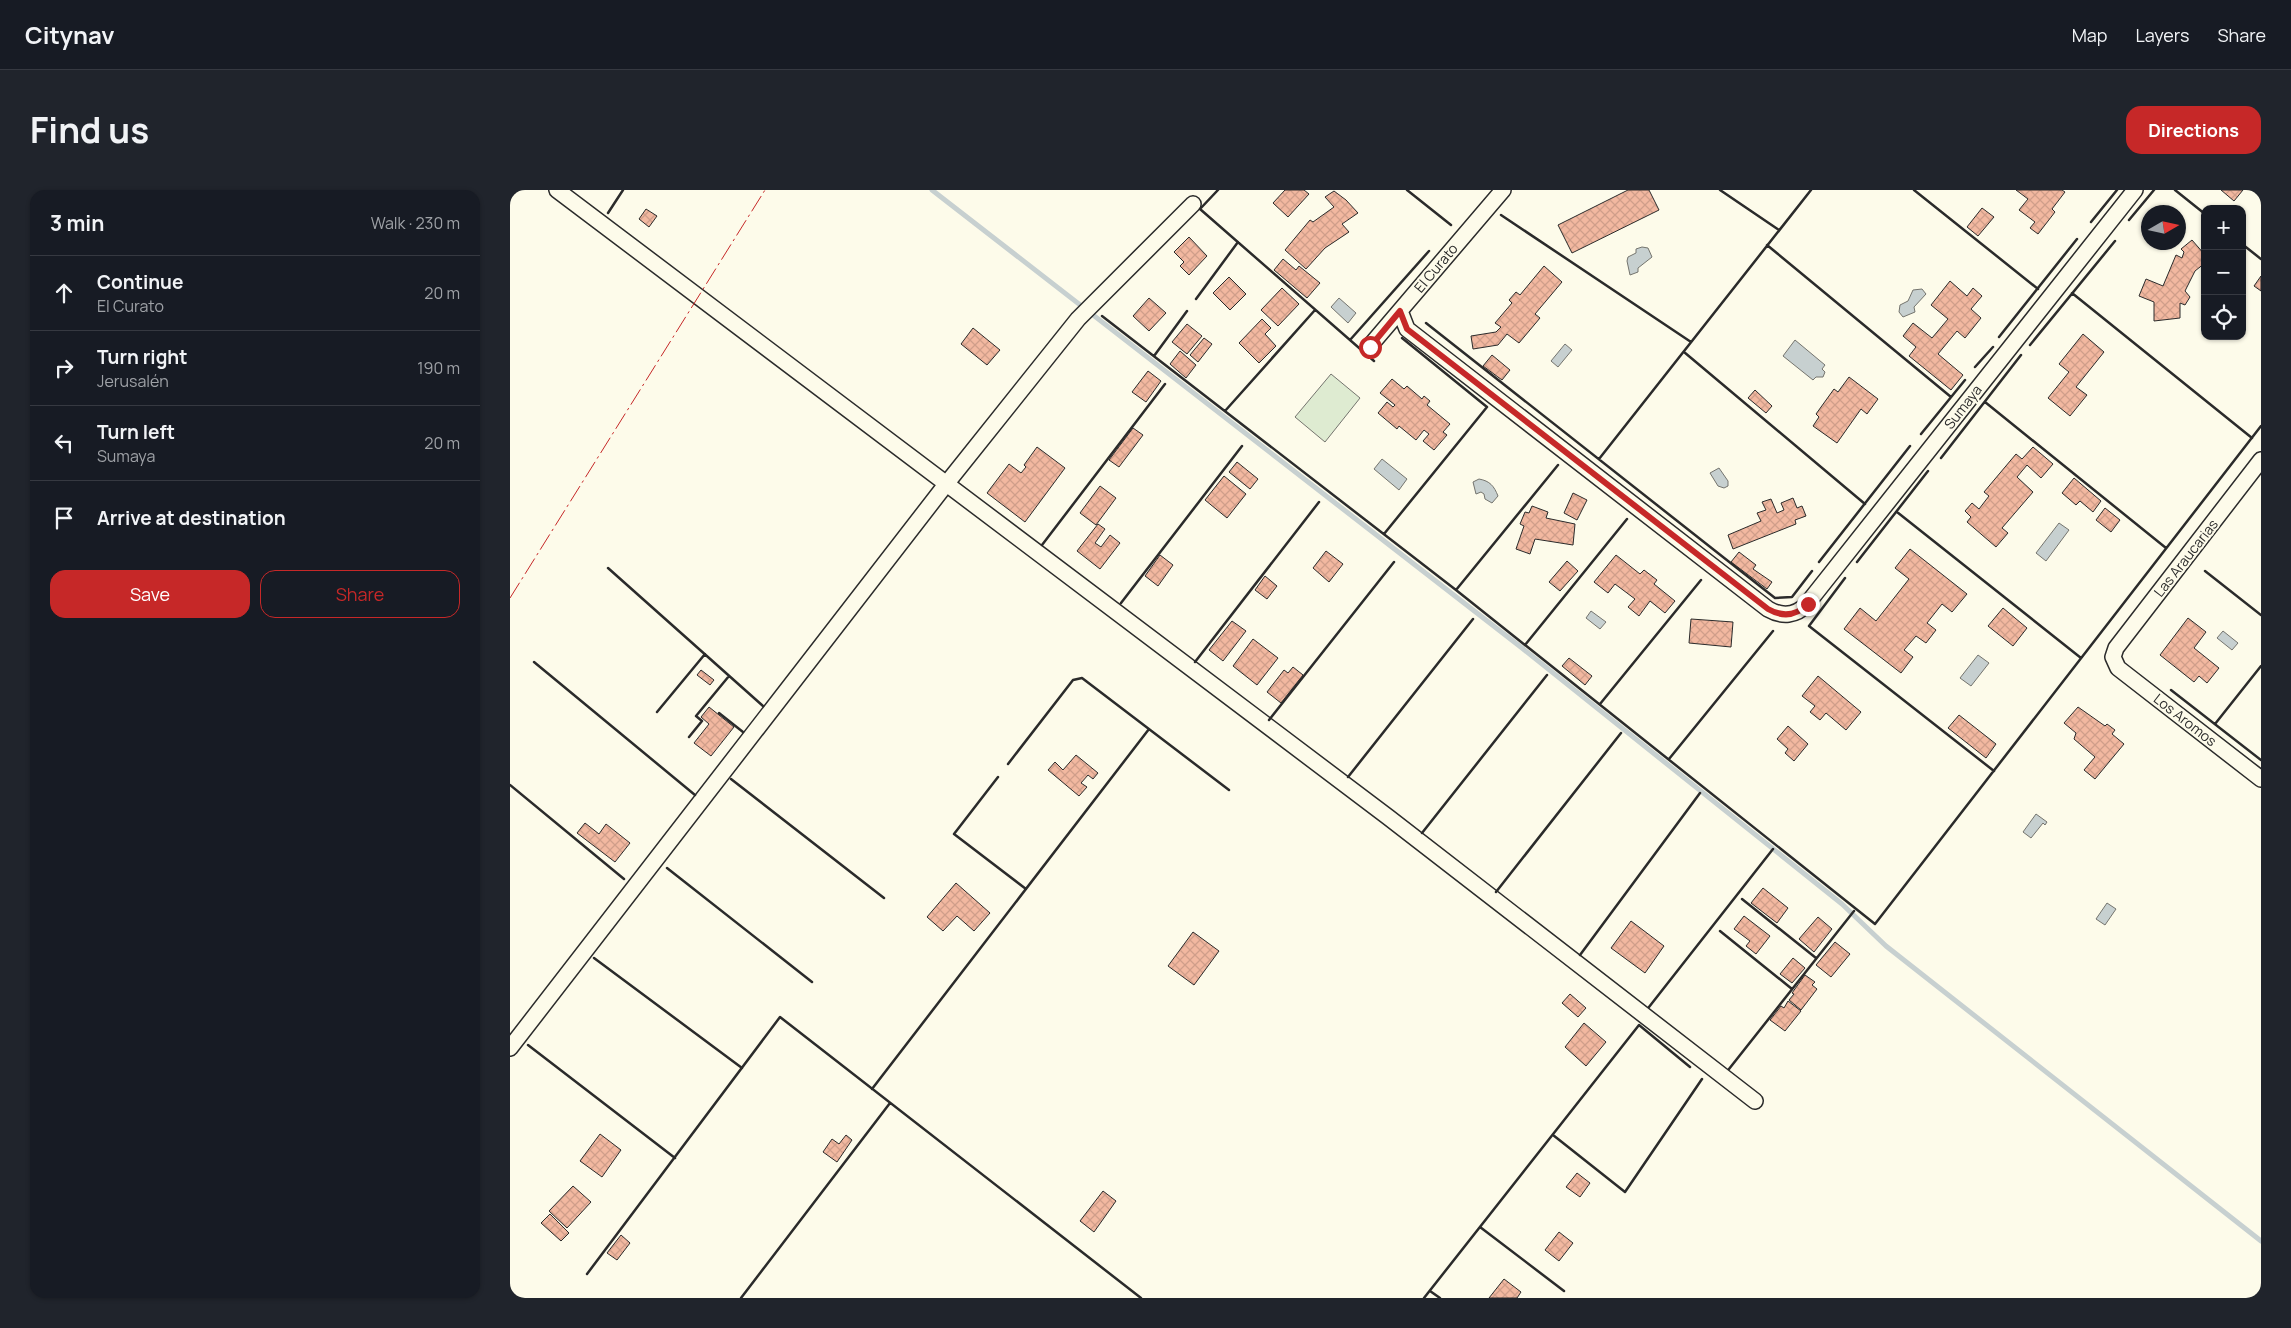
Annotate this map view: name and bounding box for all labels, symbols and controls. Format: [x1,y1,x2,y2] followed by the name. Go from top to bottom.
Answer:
[25,18,115,51] text: Citynav
[2072,23,2107,47] text: Map
[2135,23,2189,47] text: Layers
[2217,23,2266,47] text: Share
[30,106,149,154] text: Find us
[2126,106,2261,154] button: Directions
[2141,205,2186,250] north arrow
[2201,205,2246,340] map controls
[2201,205,2246,250] button: +
[50,209,104,237] text: 3 min
[371,212,460,234] text: Walk · 230 m
[1410,239,1462,296] street label: El Curato
[2201,250,2246,295] button: −
[97,269,183,295] text: Continue
[50,279,78,307] icon: ahead
[424,282,460,304] text: 20 m
[97,295,164,317] text: El Curato
[2201,295,2246,340] button: locate
[1359,336,1382,359] route start
[97,344,187,370] text: Turn right
[50,354,78,382] icon: right
[417,357,460,379] text: 190 m
[97,370,169,392] text: Jerusalén
[1939,381,1986,433] street label: Sumaya
[97,419,175,445] text: Turn left
[50,429,78,457] icon: left
[424,432,460,454] text: 20 m
[97,445,155,467] text: Sumaya
[50,504,78,532] icon: arrive
[97,505,286,531] text: Arrive at destination
[2149,515,2222,600] street label: Las Araucarias
[50,570,250,618] button: Save
[260,570,460,618] button: Share
[1797,593,1820,616] route end
[2150,689,2221,750] street label: Los Aromos

